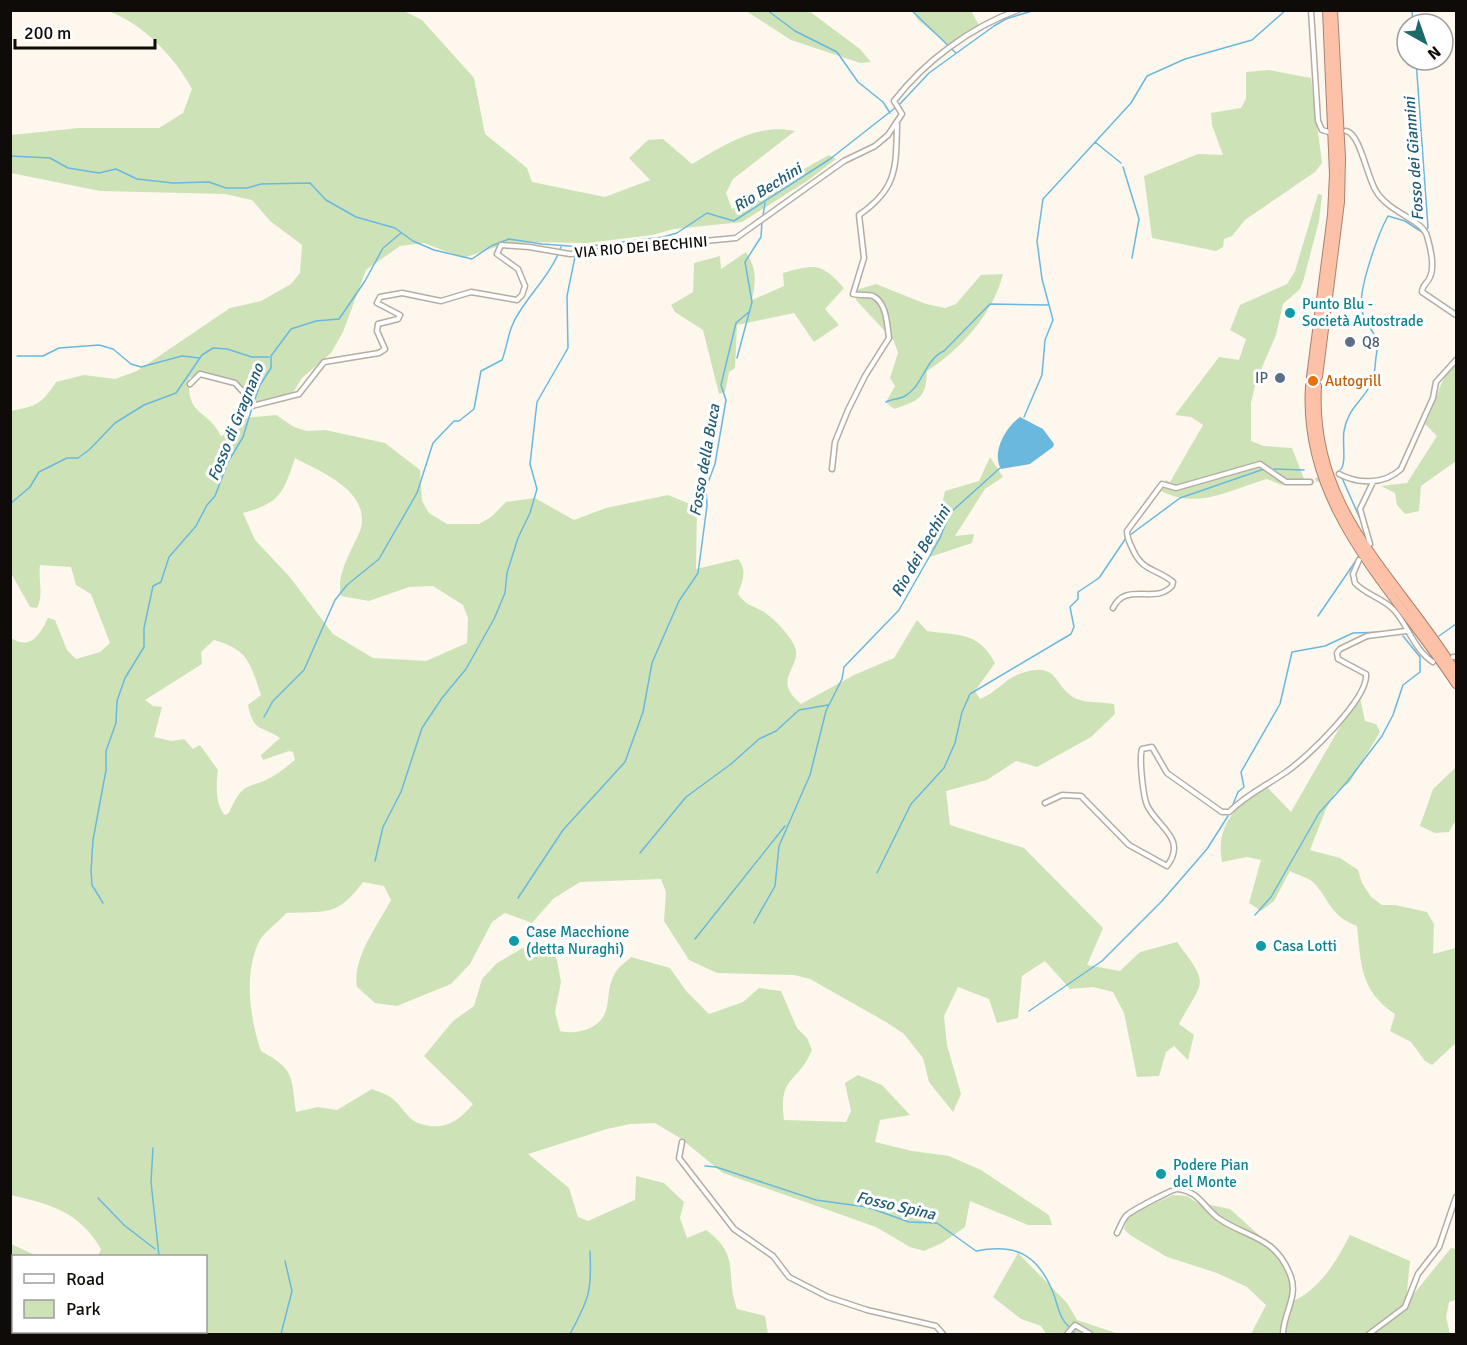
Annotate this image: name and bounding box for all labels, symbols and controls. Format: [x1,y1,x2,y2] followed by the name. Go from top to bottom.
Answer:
[15,12,154,50] scale bar
[1395,12,1455,72] north arrow
[24,22,71,44] text: 200 m
[1423,41,1445,64] text: N
[1400,95,1428,221] water label: Fosso dei Giannini
[730,158,807,217] water label: Rio Bechini
[574,232,708,262] street label: VIA RIO DEI BECHINI
[1302,295,1423,330] place label: Punto Blu - Società Autostrade
[1283,306,1297,320] marker: Punto Blu - Società Autostrade
[1362,333,1380,351] place label: Q8
[1343,335,1357,349] marker: Q8
[203,360,269,484] water label: Fosso di Gragnano
[1255,369,1268,387] place label: IP
[1273,371,1287,385] marker: IP
[1325,372,1382,390] place label: Autogrill
[1306,374,1320,388] marker: Autogrill
[685,402,725,518] water label: Fosso della Buca
[887,501,956,600] water label: Rio dei Bechini
[526,923,629,958] place label: Case Macchione (detta Nuraghi)
[507,934,521,948] marker: Case Macchione (detta Nuraghi)
[1273,937,1337,955] place label: Casa Lotti
[1254,939,1268,953] marker: Casa Lotti
[1173,1156,1249,1191] place label: Podere Pian del Monte
[1154,1167,1168,1181] marker: Podere Pian del Monte
[854,1187,938,1225] water label: Fosso Spina
[12,1255,207,1333] legend
[66,1268,105,1290] text: Road
[66,1298,101,1320] text: Park

